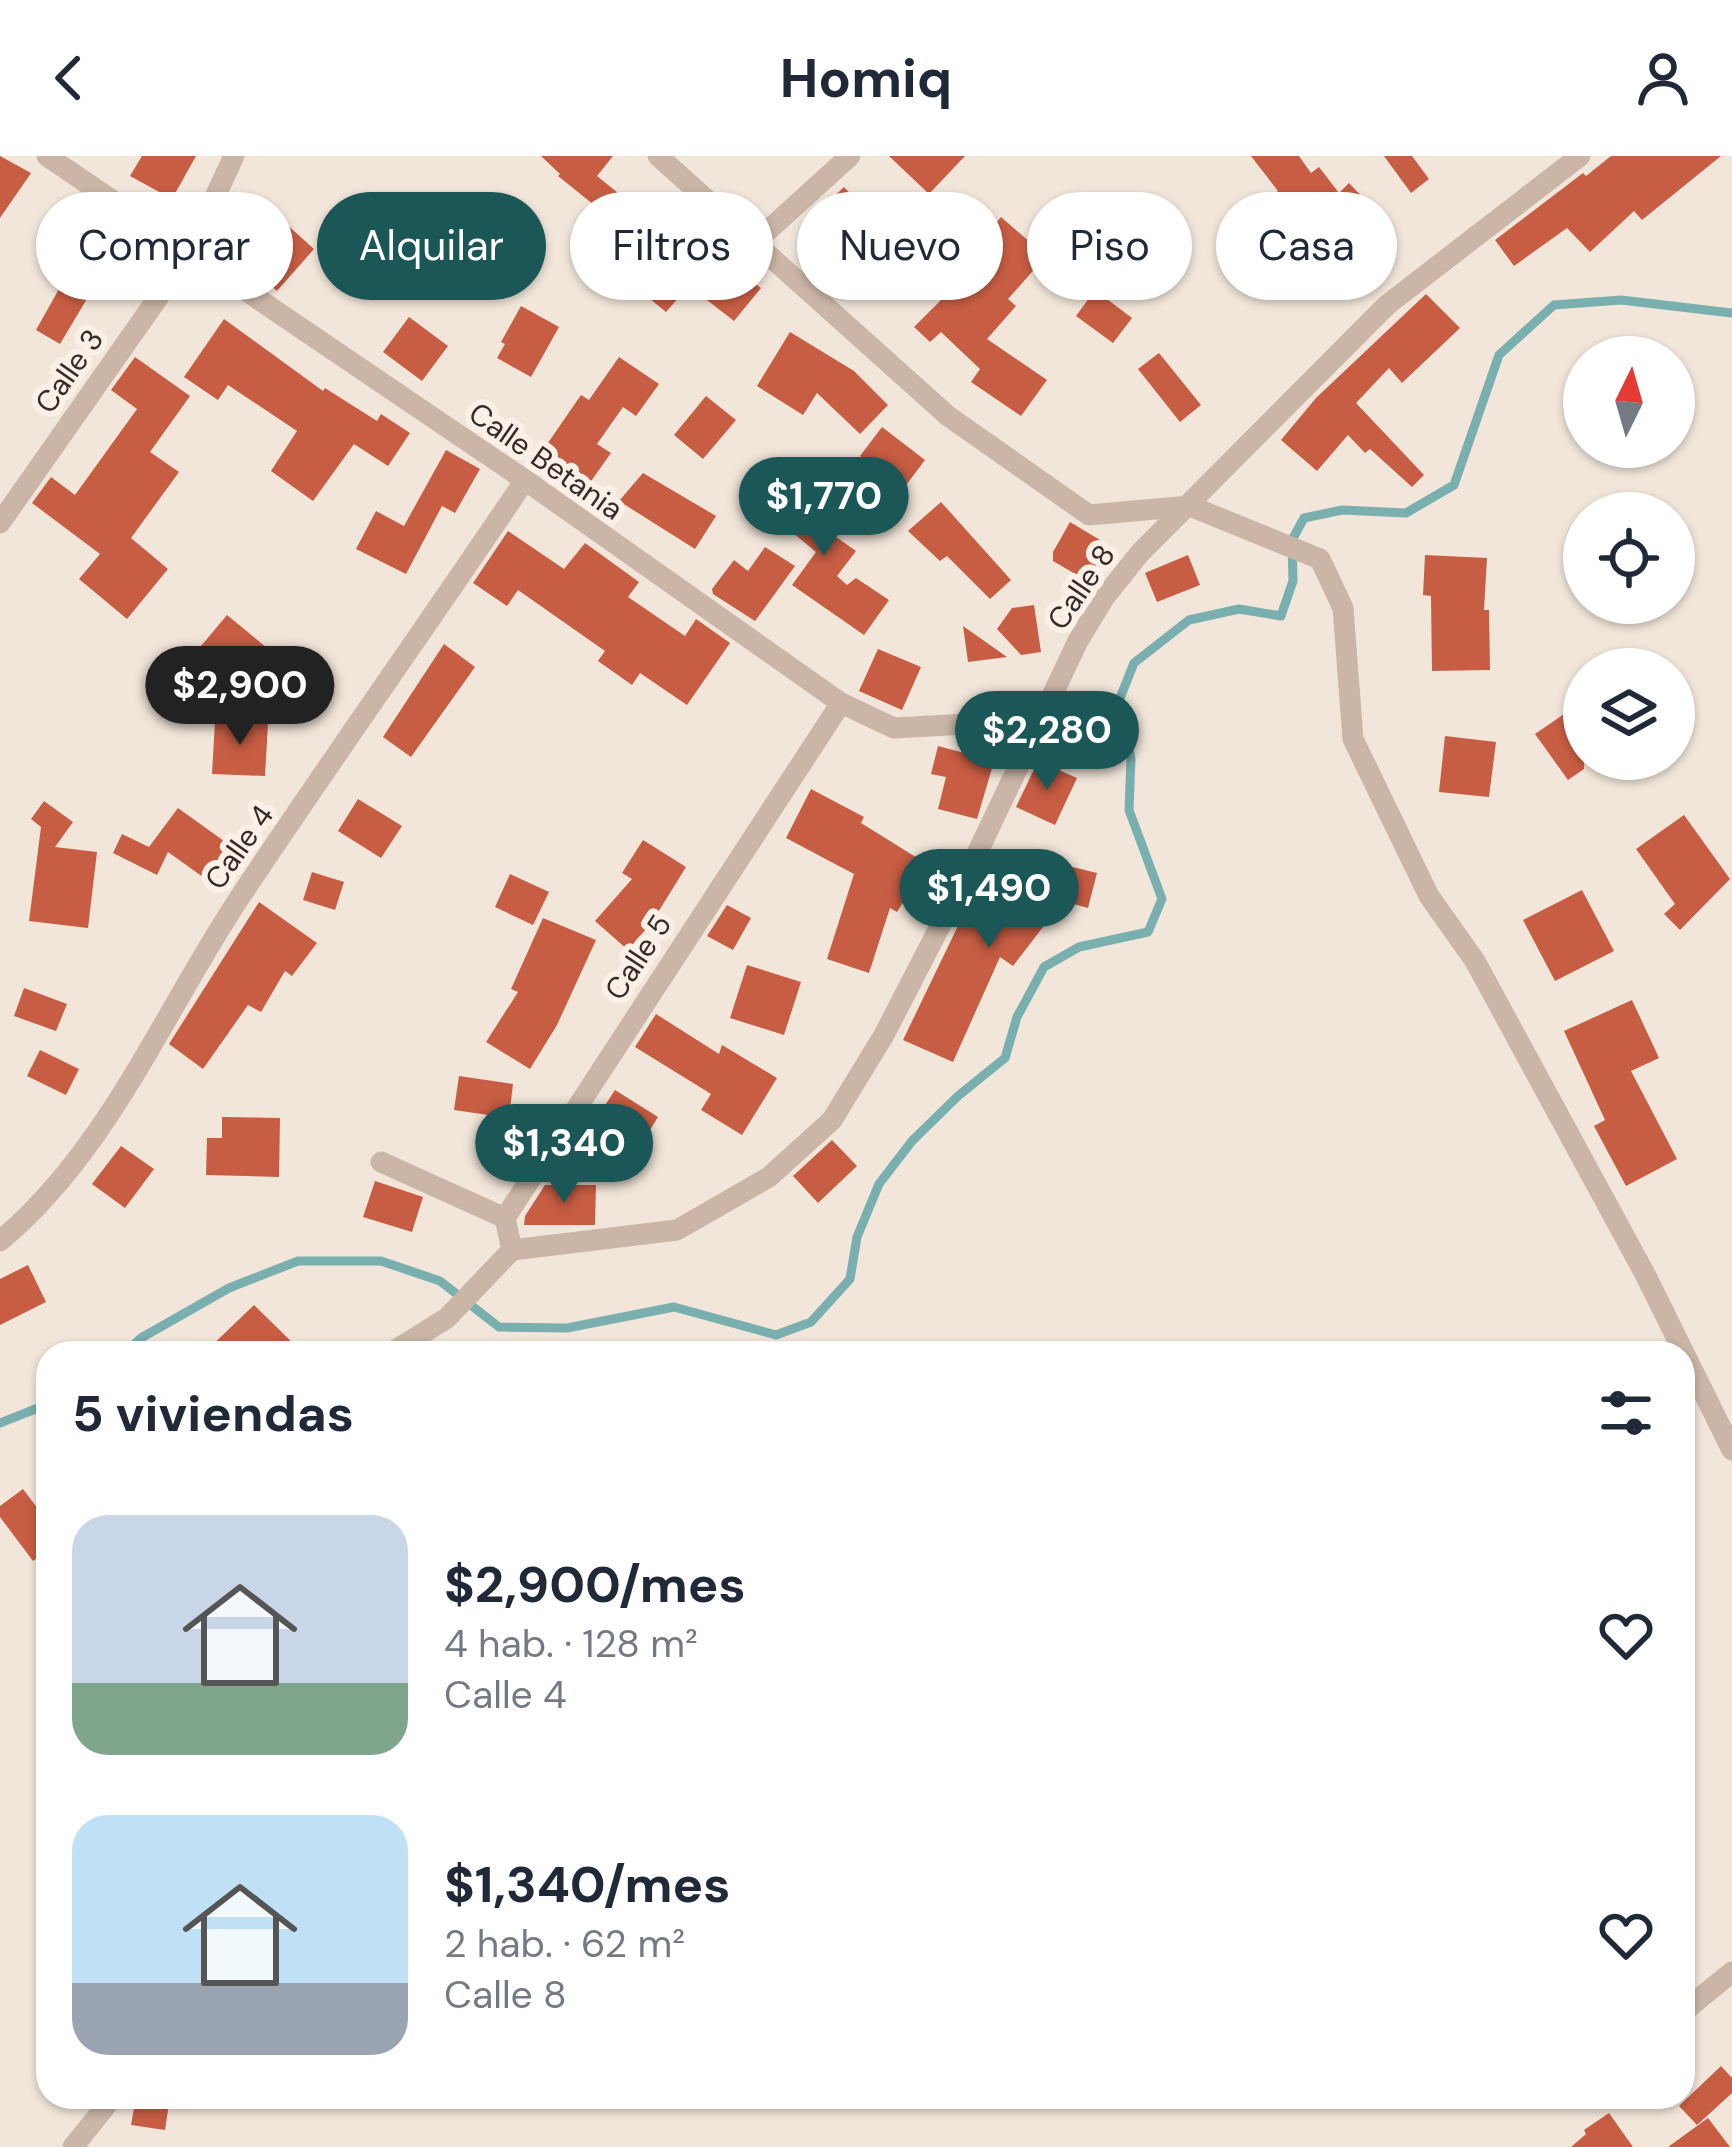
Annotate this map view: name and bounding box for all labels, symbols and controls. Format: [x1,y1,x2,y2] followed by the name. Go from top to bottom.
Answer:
[780,43,952,114] text: Homiq
[36,45,102,111] icon: back
[1630,45,1696,111] icon: person
[36,192,293,300] chip: Comprar
[317,192,546,300] chip: Alquilar
[570,192,773,300] chip: Filtros
[797,192,1003,300] chip: Nuevo
[1027,192,1192,300] chip: Piso
[1216,192,1397,300] chip: Casa
[26,321,112,421] street label: Calle 3
[1563,336,1695,468] north arrow
[1563,336,1695,780] map controls
[461,393,631,529] street label: Calle Betania
[726,457,922,559] pin: $1,770
[766,470,882,521] text: $1,770
[1563,492,1695,624] button: locate
[1038,537,1124,637] street label: Calle 8
[142,646,338,748] pin: $2,900
[1563,648,1695,780] button: layers
[172,659,308,710] text: $2,900
[949,691,1145,793] pin: $2,280
[982,704,1112,755] text: $2,280
[196,797,282,897] street label: Calle 4
[891,849,1087,951] pin: $1,490
[927,862,1051,913] text: $1,490
[596,907,680,1007] street label: Calle 5
[466,1104,662,1206] pin: $1,340
[502,1117,626,1168] text: $1,340
[72,1380,354,1447] text: 5 viviendas
[1593,1380,1659,1446] icon: filters
[444,1551,746,1618] text: $2,900/mes
[168,1563,312,1707] icon: home
[1593,1602,1659,1668] icon: heart
[444,1618,698,1669] text: 4 hab. · 128 m²
[444,1669,567,1720] text: Calle 4
[444,1851,730,1918] text: $1,340/mes
[168,1863,312,2007] icon: home
[1593,1902,1659,1968] icon: heart
[444,1918,685,1969] text: 2 hab. · 62 m²
[444,1969,567,2020] text: Calle 8

